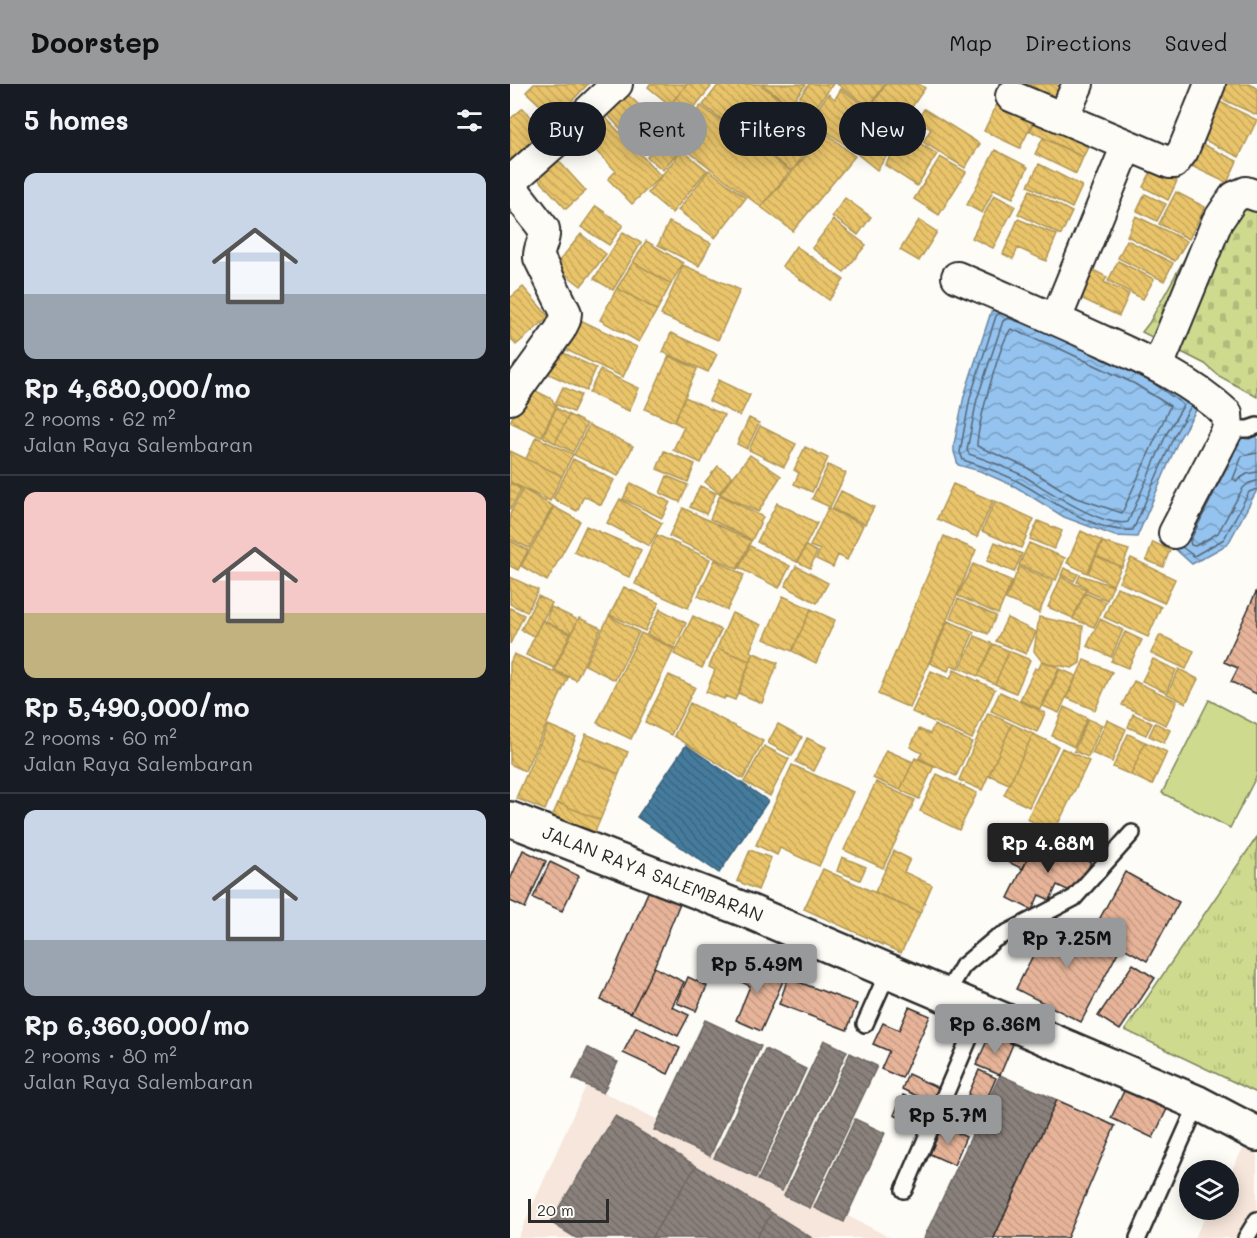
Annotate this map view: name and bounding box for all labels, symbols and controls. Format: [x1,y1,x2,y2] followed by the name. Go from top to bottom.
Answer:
[30,24,160,60] text: Doorstep
[949,29,992,56] text: Map
[1025,29,1132,56] text: Directions
[1165,29,1227,56] text: Saved
[528,102,606,156] chip: Buy
[618,102,707,156] chip: Rent
[719,102,827,156] chip: Filters
[839,102,926,156] chip: New
[24,103,129,137] text: 5 homes
[453,104,486,137] icon: filters
[201,212,309,320] icon: home
[24,371,251,405] text: Rp 4,680,000/mo
[24,405,176,431] text: 2 rooms · 62 m²
[24,431,253,457] text: Jalan Raya Salembaran
[201,531,309,639] icon: home
[24,690,249,724] text: Rp 5,490,000/mo
[24,724,177,750] text: 2 rooms · 60 m²
[24,750,253,776] text: Jalan Raya Salembaran
[539,820,767,927] street label: JALAN RAYA SALEMBARAN
[986,823,1110,874] pin: Rp 4.68M
[1001,829,1095,855] text: Rp 4.68M
[201,849,309,957] icon: home
[1005,918,1129,969] pin: Rp 7.25M
[1022,924,1112,950] text: Rp 7.25M
[695,944,819,995] pin: Rp 5.49M
[711,950,803,976] text: Rp 5.49M
[933,1004,1057,1055] pin: Rp 6.36M
[24,1008,249,1042] text: Rp 6,360,000/mo
[949,1010,1041,1036] text: Rp 6.36M
[24,1042,177,1068] text: 2 rooms · 80 m²
[24,1068,253,1094] text: Jalan Raya Salembaran
[893,1095,1003,1146] pin: Rp 5.7M
[909,1101,987,1127] text: Rp 5.7M
[1179,1160,1239,1220] map controls
[1179,1160,1239,1220] button: layers
[528,1196,609,1224] scale bar
[537,1199,574,1220] text: 20 m

